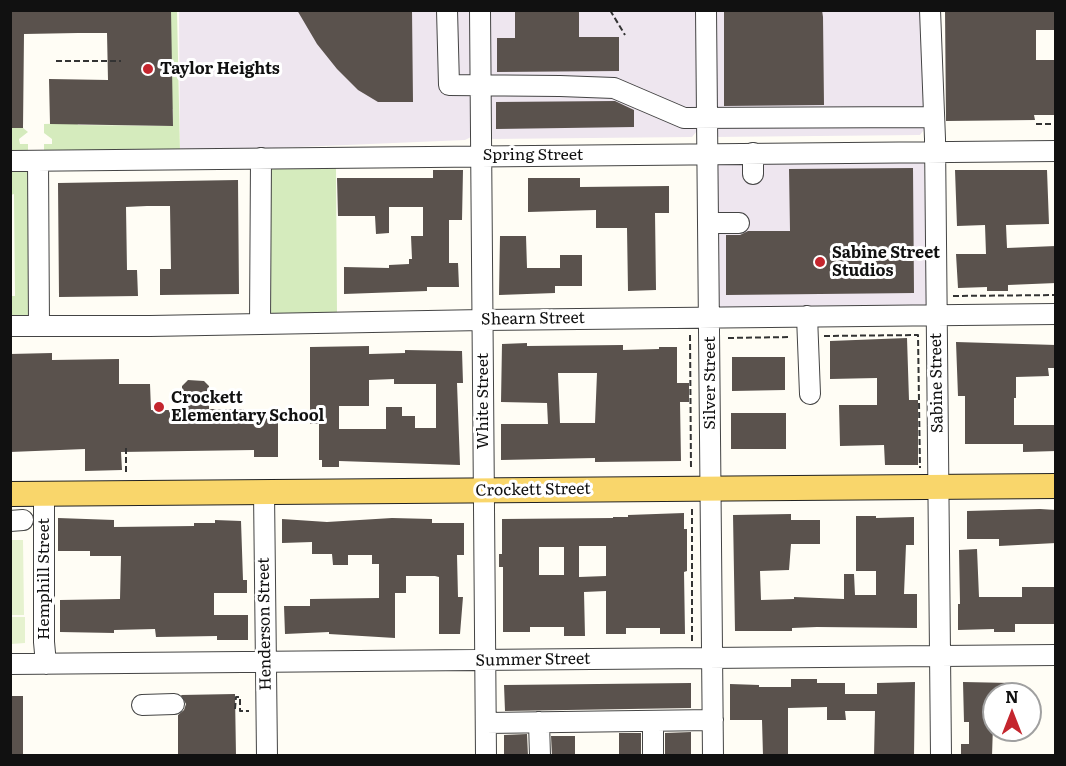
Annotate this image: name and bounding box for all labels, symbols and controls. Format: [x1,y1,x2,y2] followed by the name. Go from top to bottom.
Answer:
[160,59,280,79] place label: Taylor Heights
[141,62,155,76] marker: Taylor Heights
[483,145,583,165] street label: Spring Street
[832,243,940,281] place label: Sabine Street Studios
[813,255,827,269] marker: Sabine Street Studios
[481,308,585,330] street label: Shearn Street
[927,333,947,433] street label: Sabine Street
[700,336,720,430] street label: Silver Street
[473,353,493,449] street label: White Street
[171,388,324,426] place label: Crockett Elementary School
[152,400,166,414] marker: Crockett Elementary School
[475,479,591,501] street label: Crockett Street
[34,518,54,640] street label: Hemphill Street
[254,557,276,691] street label: Henderson Street
[475,649,591,671] street label: Summer Street
[982,682,1042,742] north arrow
[1005,684,1019,708] text: N

